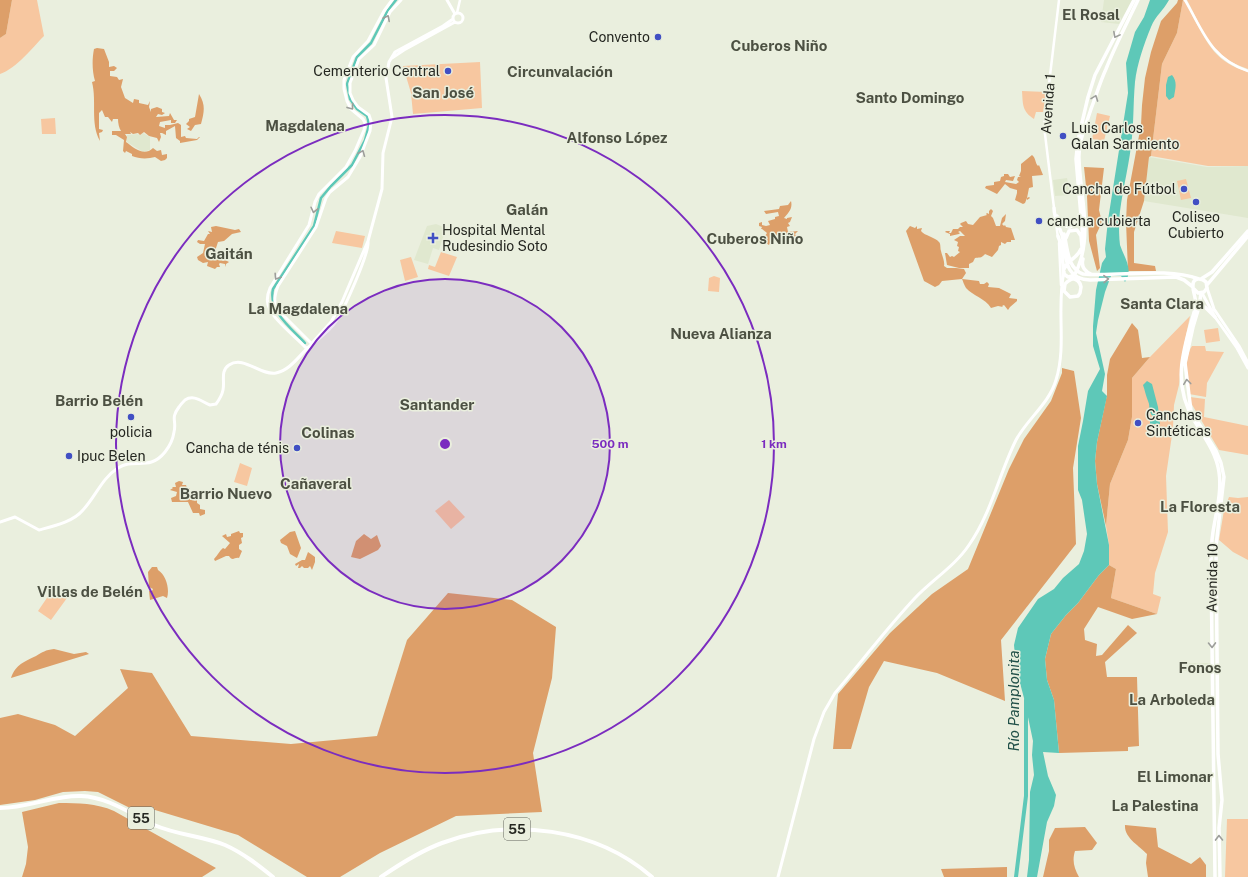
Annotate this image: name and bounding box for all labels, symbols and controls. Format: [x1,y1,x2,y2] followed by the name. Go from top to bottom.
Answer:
[1062,6,1120,23] district label: El Rosal
[382,15,390,23] one-way arrow
[589,29,650,45] place label: Convento
[1113,30,1121,38] one-way arrow
[653,32,663,42] marker: Convento
[731,37,828,54] district label: Cuberos Niño
[313,63,440,79] place label: Cementerio Central
[507,63,613,80] district label: Circunvalación
[443,66,453,76] marker: Cementerio Central
[1038,73,1058,135] street label: Avenida 1
[412,84,474,101] district label: San José
[855,89,965,106] district label: Santo Domingo
[1091,95,1099,102] one-way arrow
[346,102,353,109] one-way arrow
[265,117,345,134] district label: Magdalena
[1071,120,1179,152] place label: Luis Carlos Galan Sarmiento
[567,129,667,146] district label: Alfonso López
[1058,131,1068,141] marker: Luis Carlos Galan Sarmiento
[357,150,365,157] one-way arrow
[1062,181,1176,197] place label: Cancha de Fútbol
[1179,184,1189,194] marker: Cancha de Fútbol
[1191,197,1201,207] marker: Coliseo Cubierto
[506,201,548,218] district label: Galán
[310,207,318,213] one-way arrow
[1168,209,1224,241] place label: Coliseo Cubierto
[1047,213,1151,229] place label: cancha cubierta
[1034,216,1044,226] marker: cancha cubierta
[442,222,548,254] place label: Hospital Mental Rudesindio Soto
[707,230,804,247] district label: Cuberos Niño
[427,232,439,244] marker: Hospital Mental Rudesindio Soto
[205,245,253,262] district label: Gaitán
[274,273,282,280] one-way arrow
[1103,275,1109,284] one-way arrow
[1120,295,1204,312] district label: Santa Clara
[248,300,348,317] district label: La Magdalena
[670,325,772,342] district label: Nueva Alianza
[1183,379,1192,385] one-way arrow
[55,392,143,409] district label: Barrio Belén
[400,396,474,413] district label: Santander
[1146,407,1211,439] place label: Canchas Sintéticas
[126,412,136,422] marker: policia
[1133,418,1143,428] marker: Canchas Sintéticas
[110,424,152,440] place label: policia
[301,424,355,441] district label: Colinas
[438,437,452,451] centre of rings
[592,437,629,451] text: 500 m
[761,437,787,451] text: 1 km
[186,440,289,456] place label: Cancha de ténis
[292,443,302,453] marker: Cancha de ténis
[77,448,146,464] place label: Ipuc Belen
[64,451,74,461] marker: Ipuc Belen
[280,475,352,492] district label: Cañaveral
[180,485,273,502] district label: Barrio Nuevo
[1160,498,1240,515] district label: La Floresta
[1203,543,1221,613] street label: Avenida 10
[37,583,143,600] district label: Villas de Belén
[1208,642,1216,648] one-way arrow
[1005,650,1022,752] water label: Río Pamplonita
[1179,659,1222,676] district label: Fonos
[1129,691,1215,708] district label: La Arboleda
[1137,768,1213,785] district label: El Limonar
[1111,797,1199,814] district label: La Palestina
[128,807,154,829] road number: 55
[504,818,530,840] road number: 55
[1215,835,1223,841] one-way arrow

